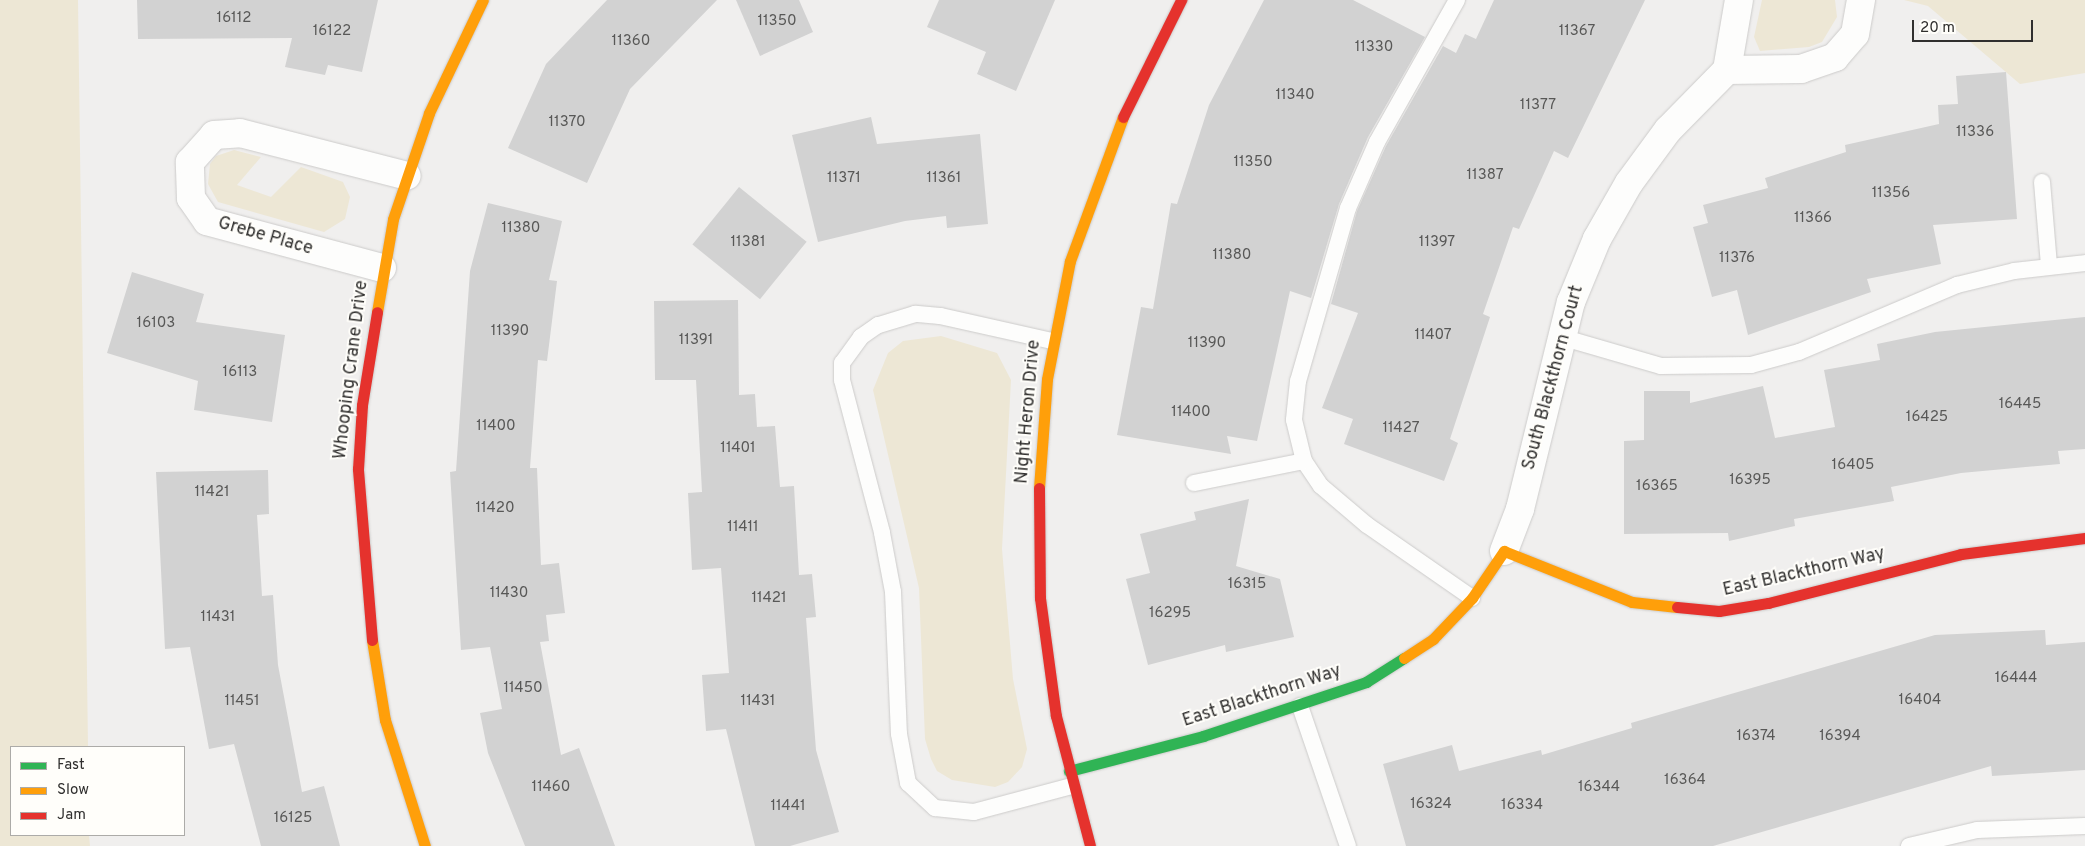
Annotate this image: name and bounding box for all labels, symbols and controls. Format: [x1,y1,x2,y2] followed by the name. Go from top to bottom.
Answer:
[217,10,251,28] house number: 16112
[1915,10,2036,42] scale bar
[757,13,797,31] house number: 11350
[1920,19,1955,38] text: 20 m
[313,23,351,41] house number: 16122
[1559,23,1595,41] house number: 11367
[612,33,650,51] house number: 11360
[1355,39,1393,57] house number: 11330
[1275,87,1315,105] house number: 11340
[1520,97,1556,115] house number: 11377
[548,114,586,132] house number: 11370
[1956,124,1994,142] house number: 11336
[1233,154,1273,172] house number: 11350
[1466,167,1504,185] house number: 11387
[827,170,861,188] house number: 11371
[927,170,961,188] house number: 11361
[1872,185,1910,203] house number: 11356
[1794,210,1832,228] house number: 11366
[215,213,315,261] street label: Grebe Place
[502,220,540,238] house number: 11380
[731,234,765,252] house number: 11381
[1419,234,1455,252] house number: 11397
[1213,247,1251,265] house number: 11380
[1719,250,1755,268] house number: 11376
[330,279,374,461] street label: Whooping Crane Drive
[1519,283,1589,473] street label: South Blackthorn Court
[137,315,175,333] house number: 16103
[491,323,529,341] house number: 11390
[1414,327,1452,345] house number: 11407
[679,332,713,350] house number: 11391
[1188,335,1226,353] house number: 11390
[1012,339,1046,485] street label: Night Heron Drive
[223,364,257,382] house number: 16113
[1999,396,2041,414] house number: 16445
[1171,404,1211,422] house number: 11400
[1906,409,1948,427] house number: 16425
[476,418,516,436] house number: 11400
[1382,420,1420,438] house number: 11427
[720,440,756,458] house number: 11401
[1832,457,1874,475] house number: 16405
[1729,472,1771,490] house number: 16395
[1636,478,1678,496] house number: 16365
[195,484,229,502] house number: 11421
[475,500,515,518] house number: 11420
[727,519,759,537] house number: 11411
[1721,544,1887,602] street label: East Blackthorn Way
[1228,576,1266,594] house number: 16315
[490,585,528,603] house number: 11430
[752,590,786,608] house number: 11421
[1149,605,1191,623] house number: 16295
[201,609,235,627] house number: 11431
[1180,661,1344,733] street label: East Blackthorn Way
[1995,670,2037,688] house number: 16444
[503,680,543,698] house number: 11450
[1899,692,1941,710] house number: 16404
[224,693,260,711] house number: 11451
[741,693,775,711] house number: 11431
[1736,728,1776,746] house number: 16374
[1819,728,1861,746] house number: 16394
[10,746,185,836] legend
[57,756,85,775] text: Fast
[1664,772,1706,790] house number: 16364
[532,779,570,797] house number: 11460
[1578,779,1620,797] house number: 16344
[57,781,89,800] text: Slow
[1410,796,1452,814] house number: 16324
[1501,797,1543,815] house number: 16334
[770,798,806,816] house number: 11441
[57,806,86,825] text: Jam
[274,810,312,828] house number: 16125

